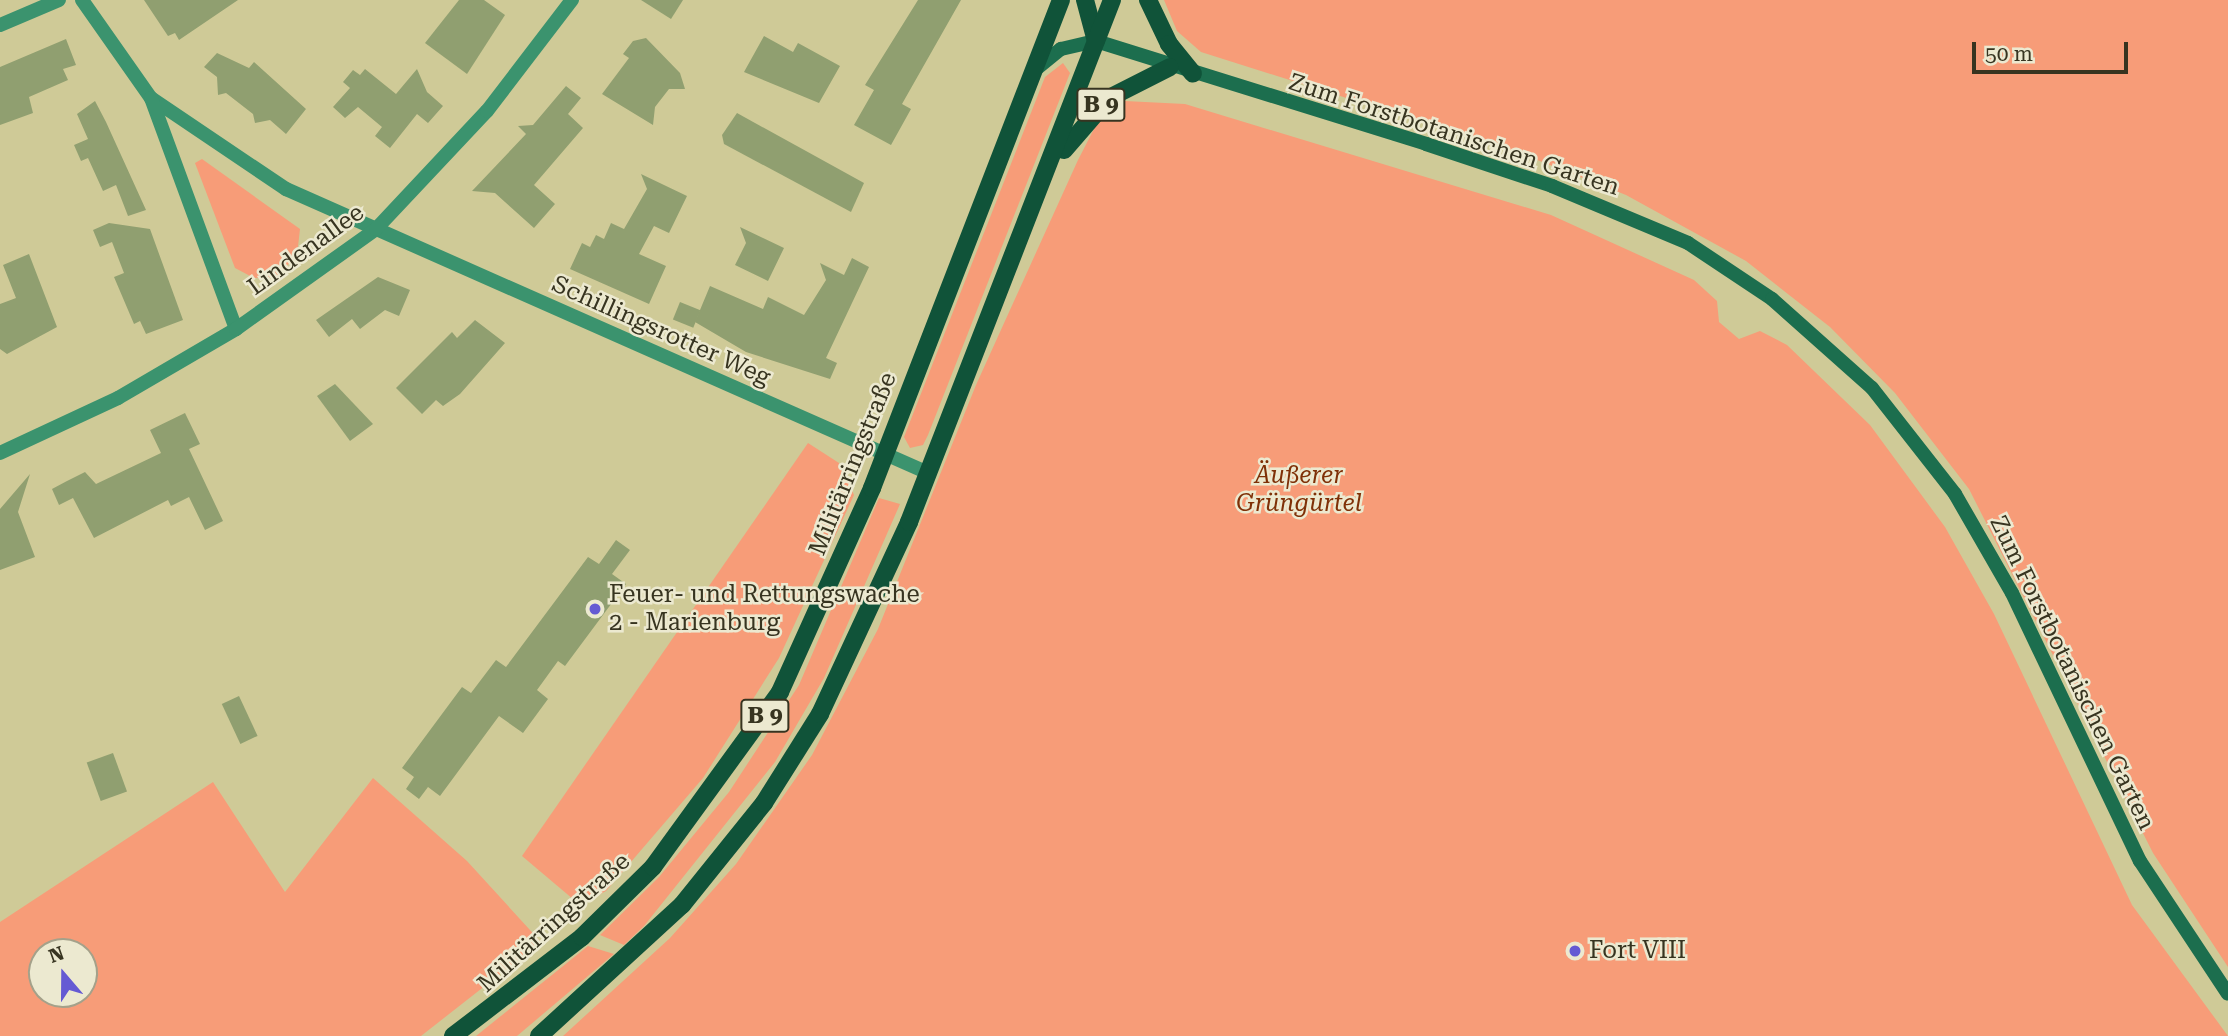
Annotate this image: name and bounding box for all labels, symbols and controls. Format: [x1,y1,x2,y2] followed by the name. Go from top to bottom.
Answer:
[1976,28,2132,72] scale bar
[1985,42,2033,66] text: 50 m
[1285,68,1623,202] street label: Zum Forstbotanischen Garten
[1075,86,1127,124] road number: B 9
[242,198,370,302] street label: Lindenallee
[547,270,775,392] street label: Schillingsrotter Weg
[803,368,903,560] street label: Militärringstraße
[1236,462,1362,518] park label: Äußerer Grüngürtel
[1983,511,2161,835] street label: Zum Forstbotanischen Garten
[609,581,920,637] place label: Feuer- und Rettungswache 2 - Marienburg
[587,601,603,617] marker: Feuer- und Rettungswache 2 - Marienburg
[739,696,791,736] road number: B 9
[472,847,636,999] street label: Militärringstraße
[1589,937,1686,965] place label: Fort VIII
[28,938,98,1008] north arrow
[46,941,67,968] text: N
[1567,943,1583,959] marker: Fort VIII

